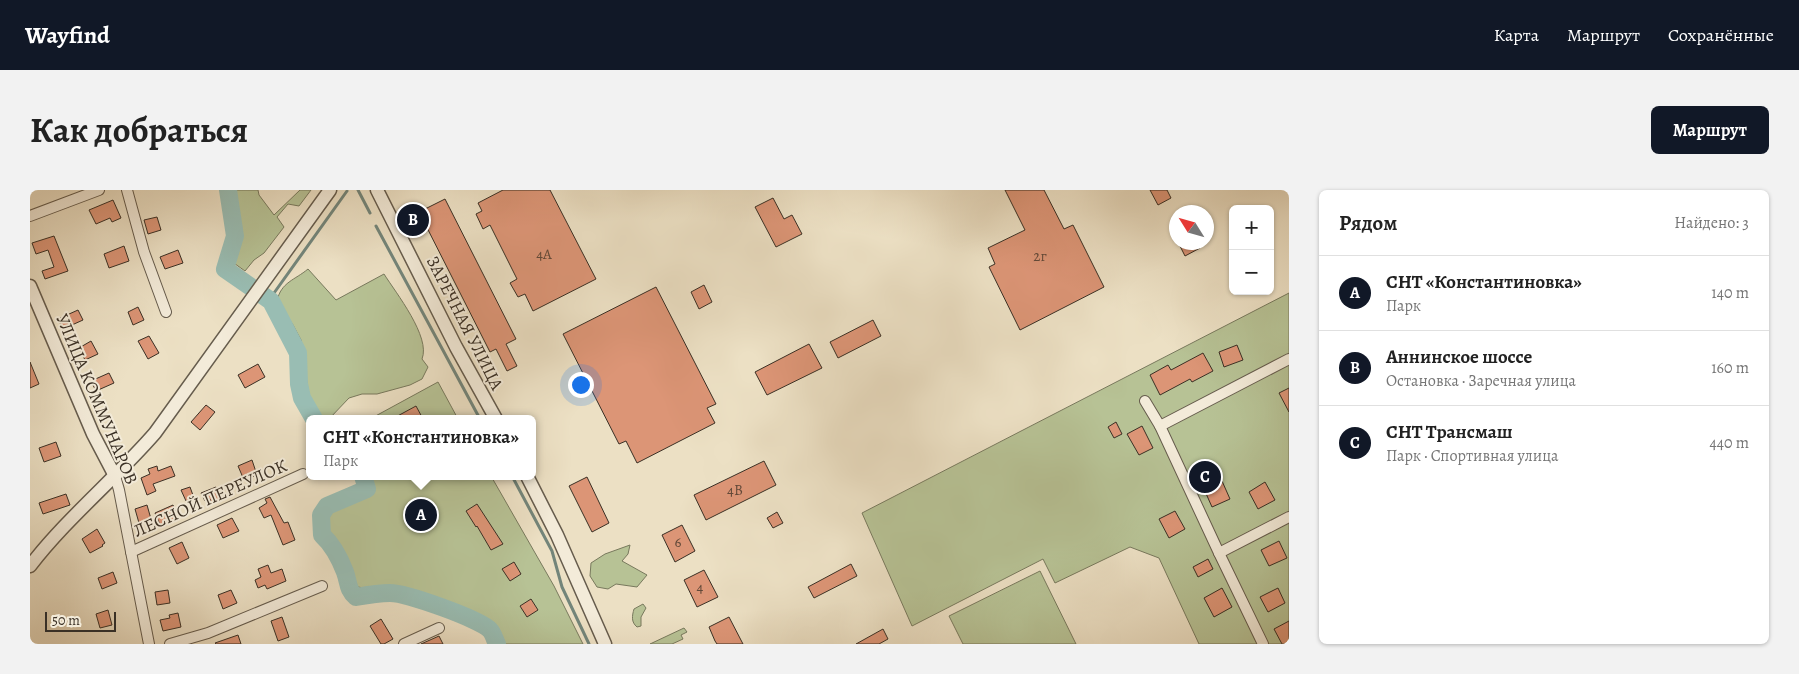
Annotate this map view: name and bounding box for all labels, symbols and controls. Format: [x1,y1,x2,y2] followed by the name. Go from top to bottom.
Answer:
[25,19,110,51] text: Wayfind
[1494,23,1539,47] text: Карта
[1567,23,1640,47] text: Маршрут
[1668,23,1774,47] text: Сохранённые
[30,106,248,154] text: Как добраться
[1651,106,1769,154] button: Маршрут
[397,201,429,239] pin: B
[1169,205,1214,250] north arrow
[1229,205,1274,295] map controls
[1229,205,1274,250] button: +
[1339,209,1397,237] text: Рядом
[1674,212,1749,234] text: Найдено: 3
[536,244,552,264] house number: 4А
[1033,246,1047,266] house number: 2г
[1229,250,1274,295] button: −
[421,252,509,395] street label: ЗАРЕЧНАЯ УЛИЦА
[1386,269,1582,295] text: СНТ «Константиновка»
[1350,282,1360,304] text: A
[1711,282,1749,304] text: 140 m
[1386,295,1421,317] text: Парк
[50,310,144,488] street label: УЛИЦА КОММУНАРОВ
[1386,344,1532,370] text: Аннинское шоссе
[1350,357,1360,379] text: B
[1711,357,1749,379] text: 160 m
[1386,370,1576,392] text: Остановка · Заречная улица
[568,372,594,398] your location
[306,415,536,480] popup
[1386,419,1513,445] text: СНТ Трансмаш
[323,424,519,450] text: СНТ «Константиновка»
[1350,432,1360,454] text: C
[1709,432,1749,454] text: 440 m
[1386,445,1558,467] text: Парк · Спортивная улица
[323,450,358,472] text: Парк
[129,453,291,543] street label: ЛЕСНОЙ ПЕРЕУЛОК
[1189,458,1221,496] pin: C
[727,480,743,500] house number: 4В
[405,496,437,534] pin: A
[675,532,682,552] house number: 6
[697,577,704,597] house number: 4
[45,609,116,632] scale bar
[52,611,80,630] text: 50 m

